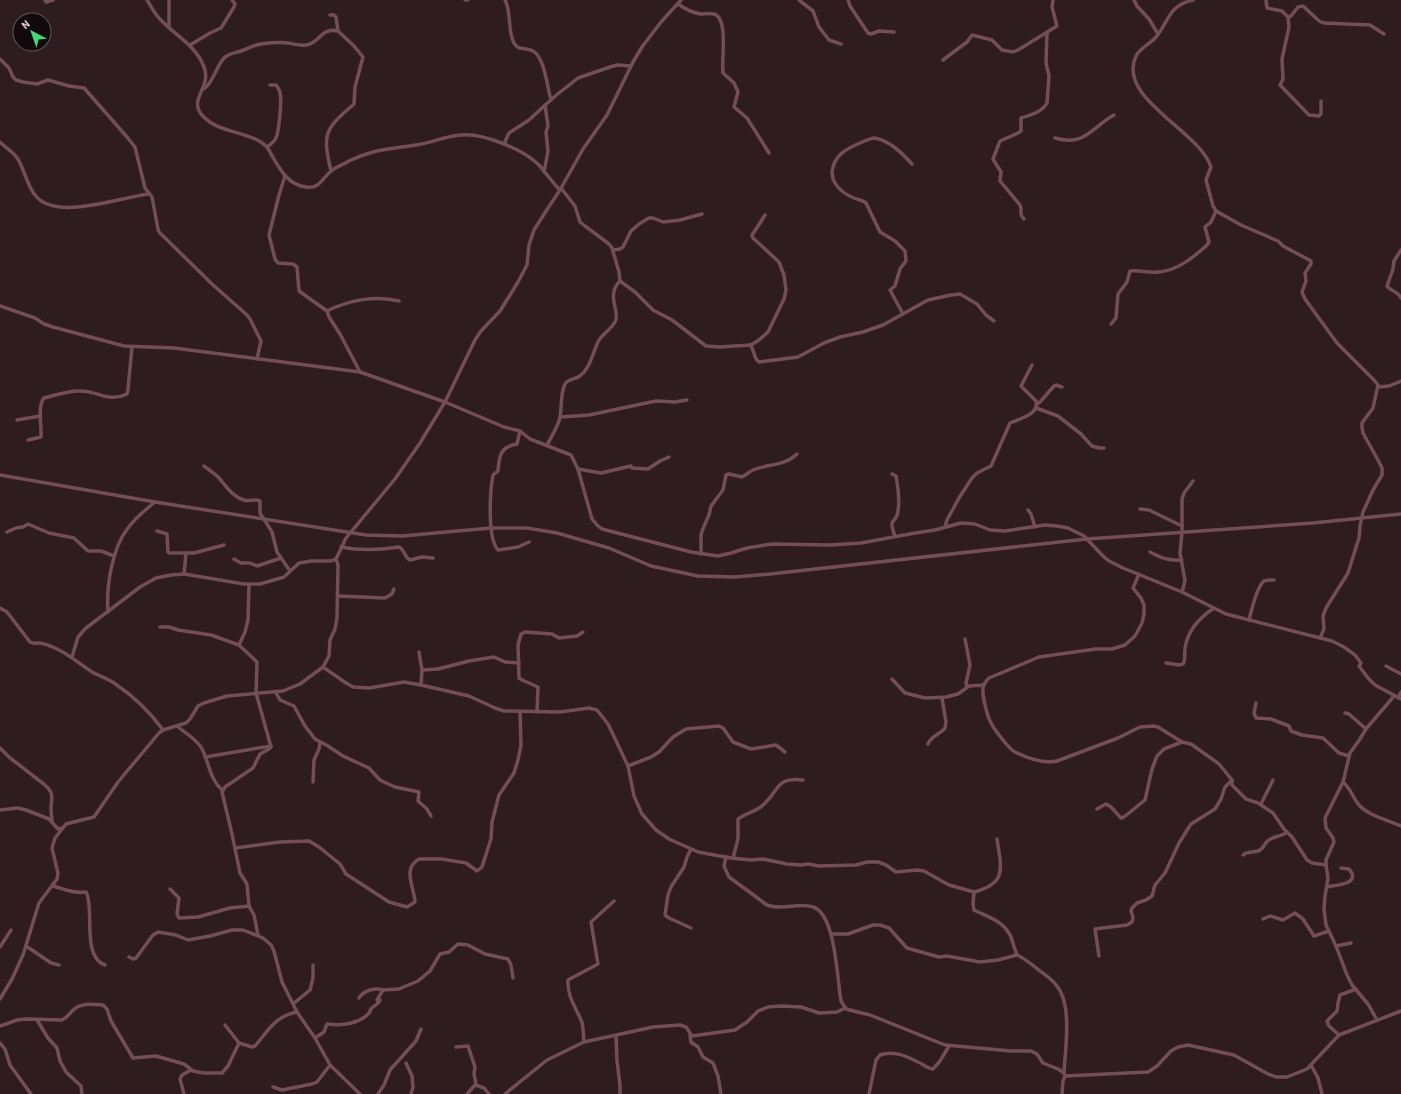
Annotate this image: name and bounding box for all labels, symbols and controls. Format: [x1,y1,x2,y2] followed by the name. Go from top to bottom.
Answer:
[12,12,52,52] north arrow
[18,17,33,33] text: N

